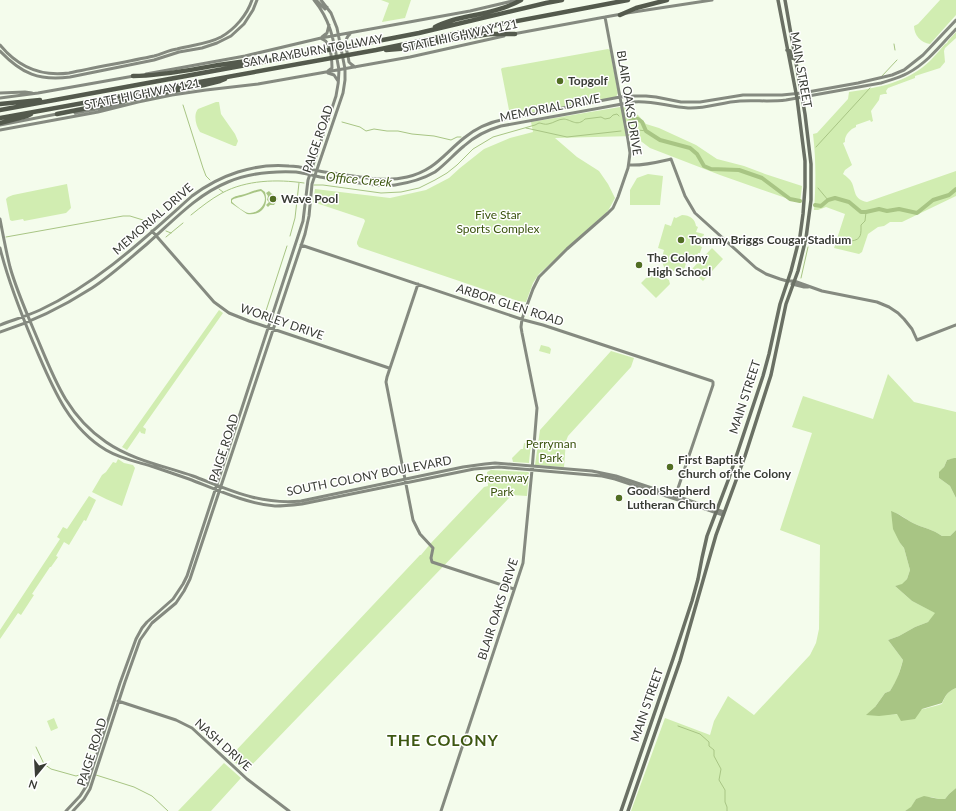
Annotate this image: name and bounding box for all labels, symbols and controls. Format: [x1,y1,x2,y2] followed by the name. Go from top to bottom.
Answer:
[401,16,519,55] street label: STATE HIGHWAY 121
[242,31,384,70] street label: SAM RAYBURN TOLLWAY
[787,31,816,109] street label: MAIN STREET
[614,49,645,157] street label: BLAIR OAKS DRIVE
[568,73,609,88] place label: Topgolf
[83,75,201,112] street label: STATE HIGHWAY 121
[555,76,565,86] marker: Topgolf
[499,90,601,125] street label: MEMORIAL DRIVE
[299,103,336,175] street label: PAIGE ROAD
[325,168,393,190] water label: Office Creek
[109,180,196,258] street label: MEMORIAL DRIVE
[281,191,338,206] place label: Wave Pool
[268,194,278,204] marker: Wave Pool
[456,207,540,236] park label: Five Star Sports Complex
[689,232,851,247] place label: Tommy Briggs Cougar Stadium
[676,235,686,245] marker: Tommy Briggs Cougar Stadium
[647,250,711,279] place label: The Colony High School
[634,260,644,270] marker: The Colony High School
[455,280,566,329] street label: ARBOR GLEN ROAD
[238,300,326,343] street label: WORLEY DRIVE
[726,358,764,436] street label: MAIN STREET
[205,412,242,484] street label: PAIGE ROAD
[526,436,576,465] park label: Perryman Park
[285,452,453,499] street label: SOUTH COLONY BOULEVARD
[678,452,792,481] place label: First Baptist Church of the Colony
[665,462,675,472] marker: First Baptist Church of the Colony
[475,470,530,499] park label: Greenway Park
[627,483,716,512] place label: Good Shepherd Lutheran Church
[614,493,624,503] marker: Good Shepherd Lutheran Church
[474,556,521,662] street label: BLAIR OAKS DRIVE
[627,666,666,744] street label: MAIN STREET
[192,715,255,774] street label: NASH DRIVE
[73,716,110,788] street label: PAIGE ROAD
[387,730,499,749] district label: THE COLONY
[16,755,56,795] north arrow
[27,777,39,792] text: N

